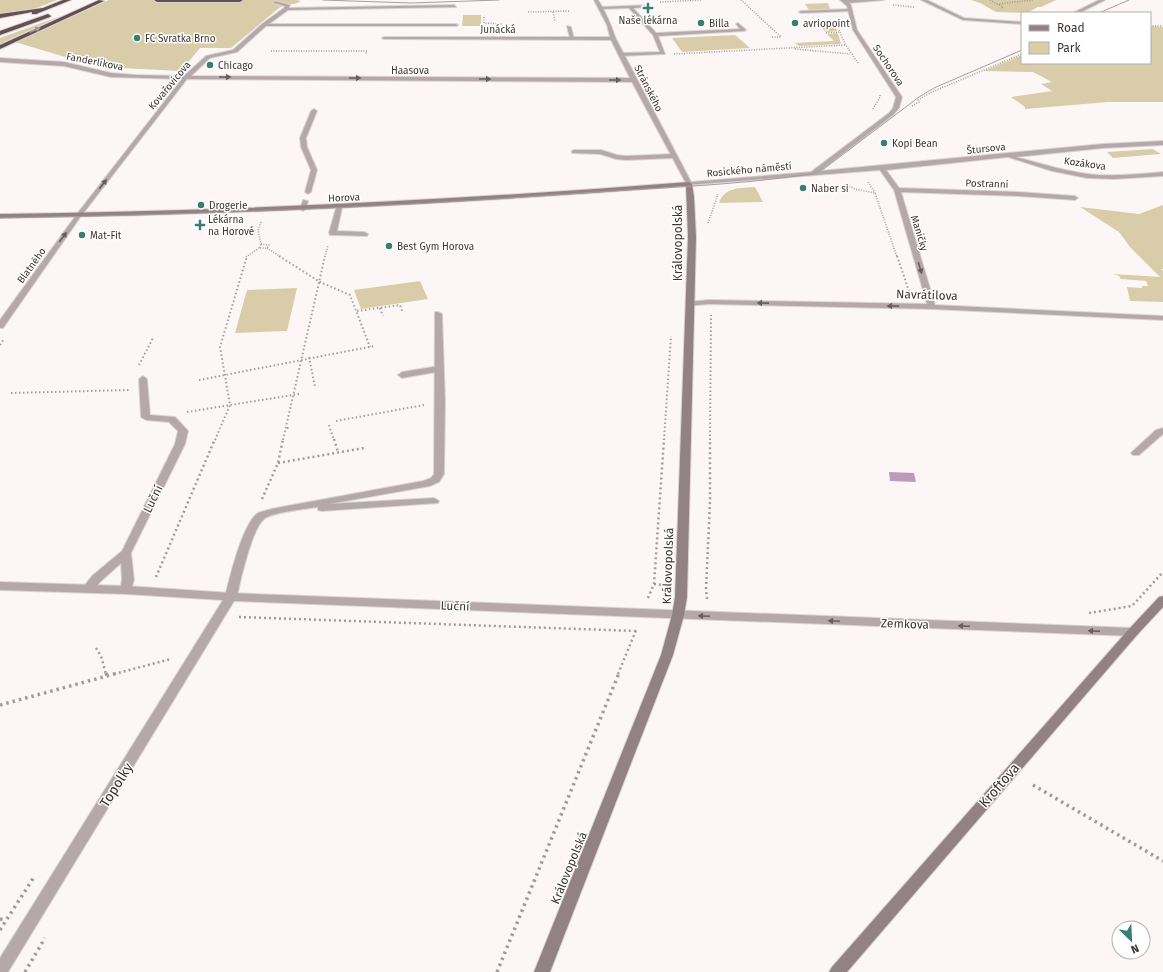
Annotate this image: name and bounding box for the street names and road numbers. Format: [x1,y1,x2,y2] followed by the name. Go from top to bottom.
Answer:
[480,24,516,36] street label: Junácká
[870,43,906,89] street label: Sochorova
[65,50,125,73] street label: Fanderlíkova
[146,59,193,112] street label: Kovařovicova
[631,63,665,114] street label: Stránského
[391,65,429,77] street label: Haasova
[966,139,1006,157] street label: Štursova
[1063,155,1107,173] street label: Kozákova
[706,159,792,180] street label: Rosického náměstí
[965,176,1009,191] street label: Postranní
[328,191,360,205] street label: Horova
[671,205,685,281] street label: Královopolská
[908,214,930,253] street label: Maničky
[15,245,49,286] street label: Blatného
[896,287,958,303] street label: Navrátilova
[140,482,166,515] street label: Luční
[660,527,676,605] street label: Královopolská
[440,598,470,614] street label: Luční
[881,616,929,632] street label: Zemkova
[96,760,137,811] street label: Topolky
[975,760,1023,811] street label: Kroftova
[548,830,590,906] street label: Královopolská

